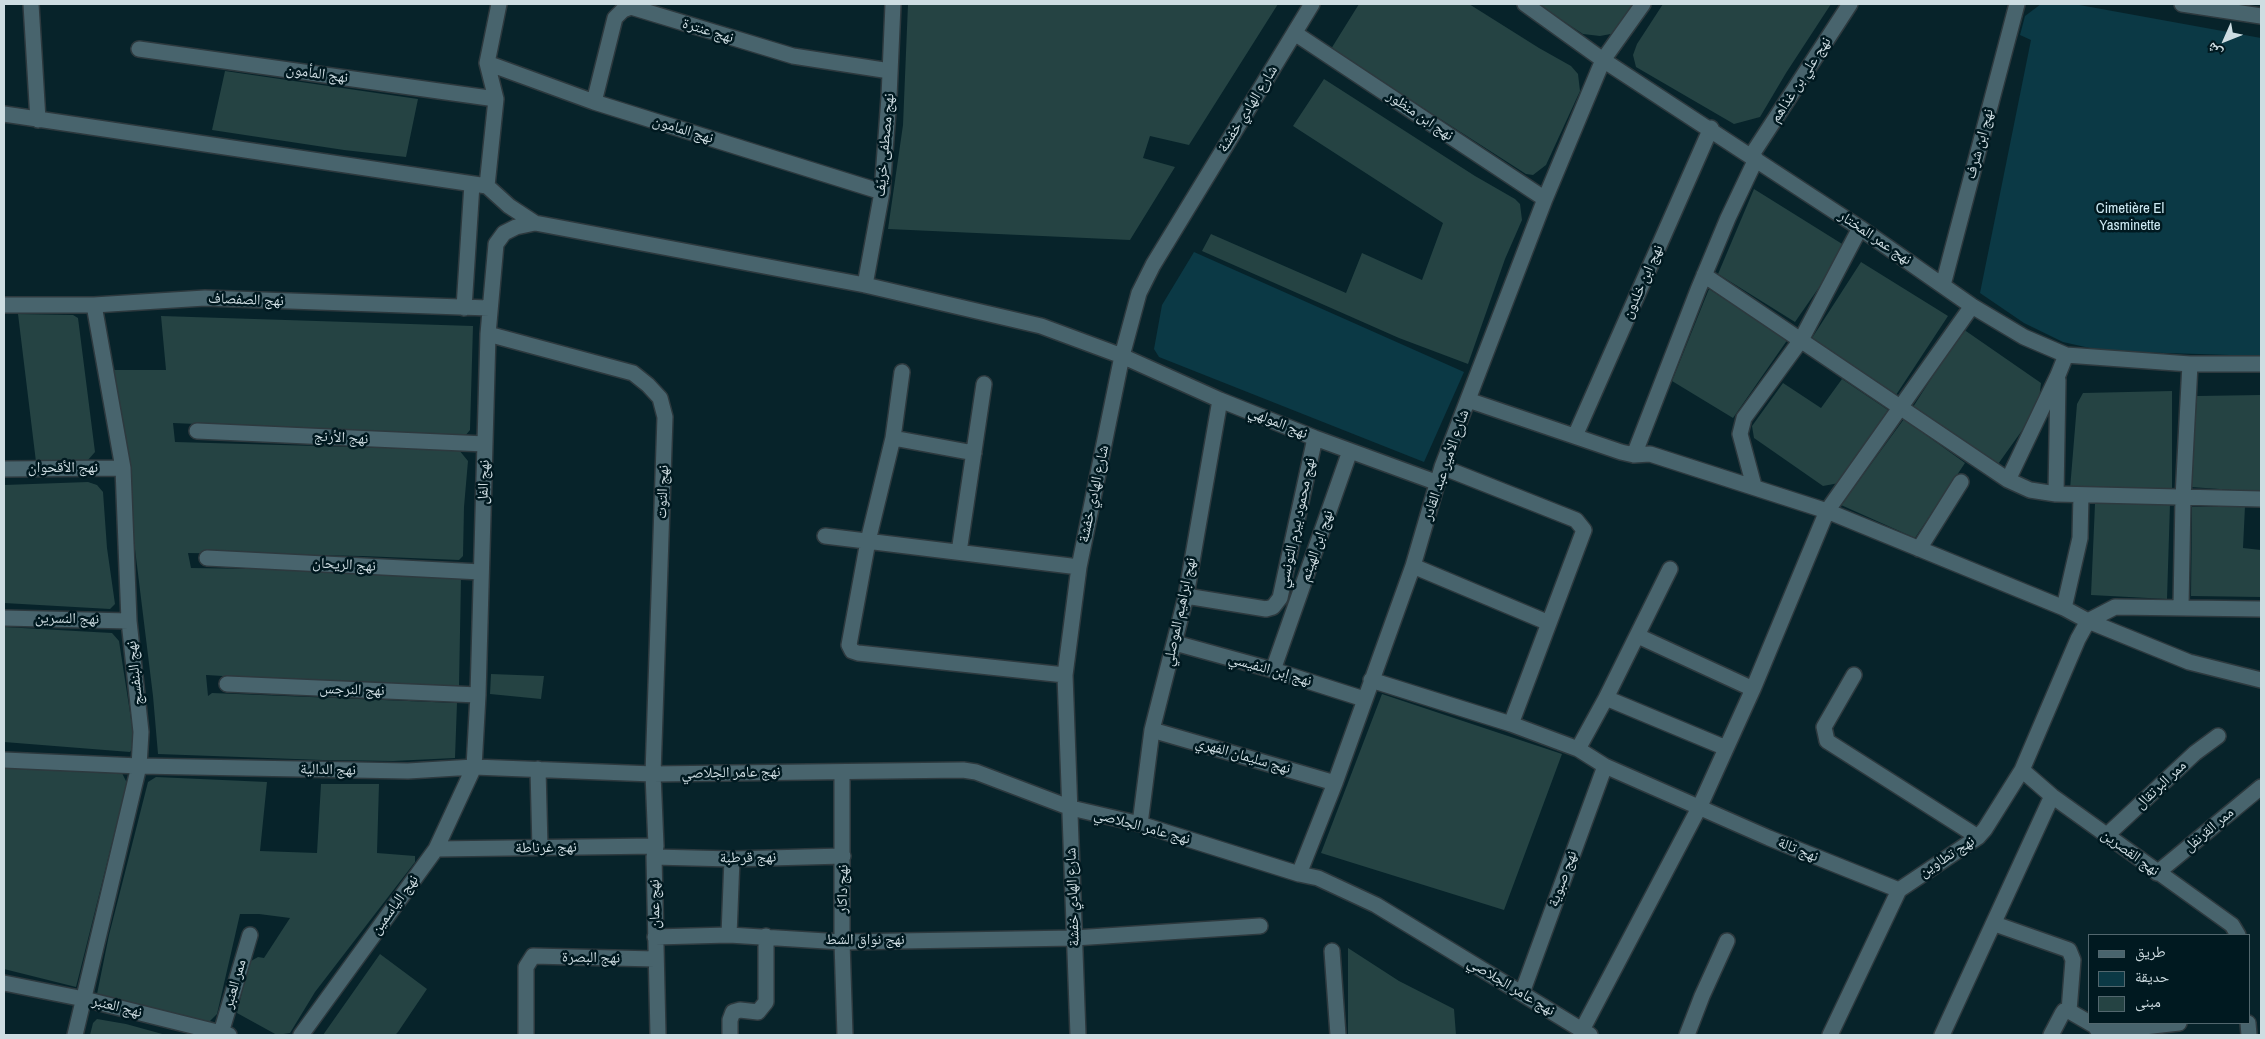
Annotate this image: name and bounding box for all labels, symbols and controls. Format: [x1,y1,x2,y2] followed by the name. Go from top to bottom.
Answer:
[680,15,736,47] street label: نهج عنترة
[2200,15,2250,65] north arrow
[1767,34,1835,126] street label: نهج علي بن غذاهم
[2203,39,2226,62] text: ش
[285,61,349,87] street label: نهج المأمون
[1214,62,1282,156] street label: شارع الهادي خفشة
[1383,87,1457,145] street label: نهج ابن منظور
[872,93,898,197] street label: نهج مصطفى خريّف
[1962,107,1998,181] street label: نهج ابن شرف
[650,112,716,148] street label: نهج المامون
[2096,200,2164,235] park label: Cimetière El Yasminette
[1835,207,1915,269] street label: نهج عمر المختار
[1619,242,1667,322] street label: نهج ابن خلدون
[208,290,284,310] street label: نهج الصفصاف
[1246,403,1310,443] street label: نهج المولهي
[1419,407,1473,523] street label: شارع الأمير عبد القادر
[313,428,369,448] street label: نهج الأرنج
[1075,444,1113,544] street label: شارع الهادي خفشة
[1274,456,1320,590] street label: نهج محمود بيرم التونسي
[28,459,98,477] street label: نهج الأقحوان
[474,459,494,505] street label: نهج الفل
[653,465,673,519] street label: نهج التوت
[1296,508,1338,584] street label: نهج ابن الهيثم
[312,554,376,576] street label: نهج الريحان
[1160,556,1200,668] street label: نهج ابراهيم الموصلي
[35,609,99,629] street label: نهج النسرين
[123,640,147,706] street label: نهج البنفسج
[1226,650,1314,690] street label: نهج إبن النفيسي
[319,680,385,700] street label: نهج النرجس
[1193,734,1293,778] street label: نهج سليمان الفهري
[2132,757,2190,813] street label: ممر البرتقال
[300,761,356,779] street label: نهج الدالية
[681,763,781,783] street label: نهج عامر الجلاصي
[2180,804,2238,856] street label: ممر القرنفل
[1092,806,1192,848] street label: نهج عامر الجلاصي
[2097,826,2163,880] street label: نهج القصرين
[1916,832,1978,882] street label: نهج تطاوين
[1775,834,1821,866] street label: نهج تالة
[515,838,577,858] street label: نهج غرناطة
[1062,847,1084,947] street label: شارع الهادي خفشة
[1545,848,1581,910] street label: نهج صبوية
[720,849,776,867] street label: نهج قرطبة
[834,864,852,914] street label: نهج داكار
[367,872,423,938] street label: نهج الياسمين
[646,879,664,929] street label: نهج عمان
[825,931,905,949] street label: نهج نواق الشط
[2088,934,2250,1024] legend
[2135,941,2166,962] text: طريق
[562,948,620,968] street label: نهج البصرة
[1464,954,1558,1020] street label: نهج عامر الجلاصي
[219,957,251,1011] street label: ممر العنبر
[2135,966,2169,987] text: حديقة
[2135,991,2161,1012] text: مبنى
[90,992,144,1022] street label: نهج العنبر

